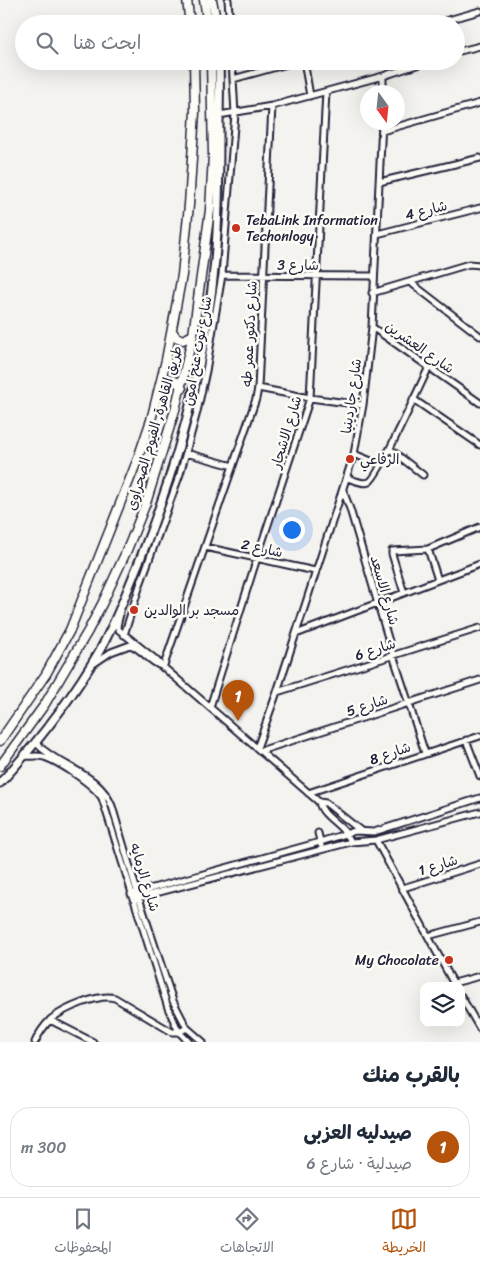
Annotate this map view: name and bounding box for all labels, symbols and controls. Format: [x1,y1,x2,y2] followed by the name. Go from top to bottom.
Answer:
[15,15,465,70] search box
[73,26,141,59] text: ابحث هنا
[33,29,61,57] icon: search
[360,85,405,130] north arrow
[402,193,450,228] street label: شارع 4
[246,208,378,249] place label: TebaLink Information Techonlogy
[230,222,242,234] marker: TebaLink Information Techonlogy
[277,253,319,278] street label: شارع 3
[234,280,265,388] street label: شارع دكتور عمر طه
[176,294,219,408] street label: شارع توت عنخ امون
[380,314,460,381] street label: شارع العشرين
[119,343,190,514] street label: طريق القاهرة, الفيوم الصحراوى
[334,357,369,435] street label: شارع جاردينيا
[263,393,309,473] street label: شارع الاشجار
[360,447,399,472] place label: الرفاعي
[344,453,356,465] marker: الرفاعي
[279,517,305,543] your location
[239,532,285,565] street label: شارع 2
[363,552,406,628] street label: شارع الاسعد
[144,598,239,623] place label: مسجد بر الوالدين
[128,604,140,616] marker: مسجد بر الوالدين
[351,631,399,668] street label: شارع 6
[222,680,254,721] pin: 1
[343,687,391,724] street label: شارع 5
[366,735,414,772] street label: شارع 8
[122,840,167,915] street label: شارع الرمايه
[415,848,461,883] street label: شارع 1
[355,948,439,973] place label: My Chocolate
[443,954,455,966] marker: My Chocolate
[420,982,465,1027] map controls
[420,982,465,1027] button: layers
[362,1056,460,1094] text: بالقرب منك
[303,1116,412,1149] text: صيدليه العزبى
[21,1133,66,1162] text: 300 m
[440,1133,446,1162] text: 1
[307,1149,412,1178] text: صيدلية · شارع 6
[54,1205,112,1260] tab: المحفوظات
[220,1205,274,1260] tab: الاتجاهات
[382,1205,426,1260] tab: الخريطة

